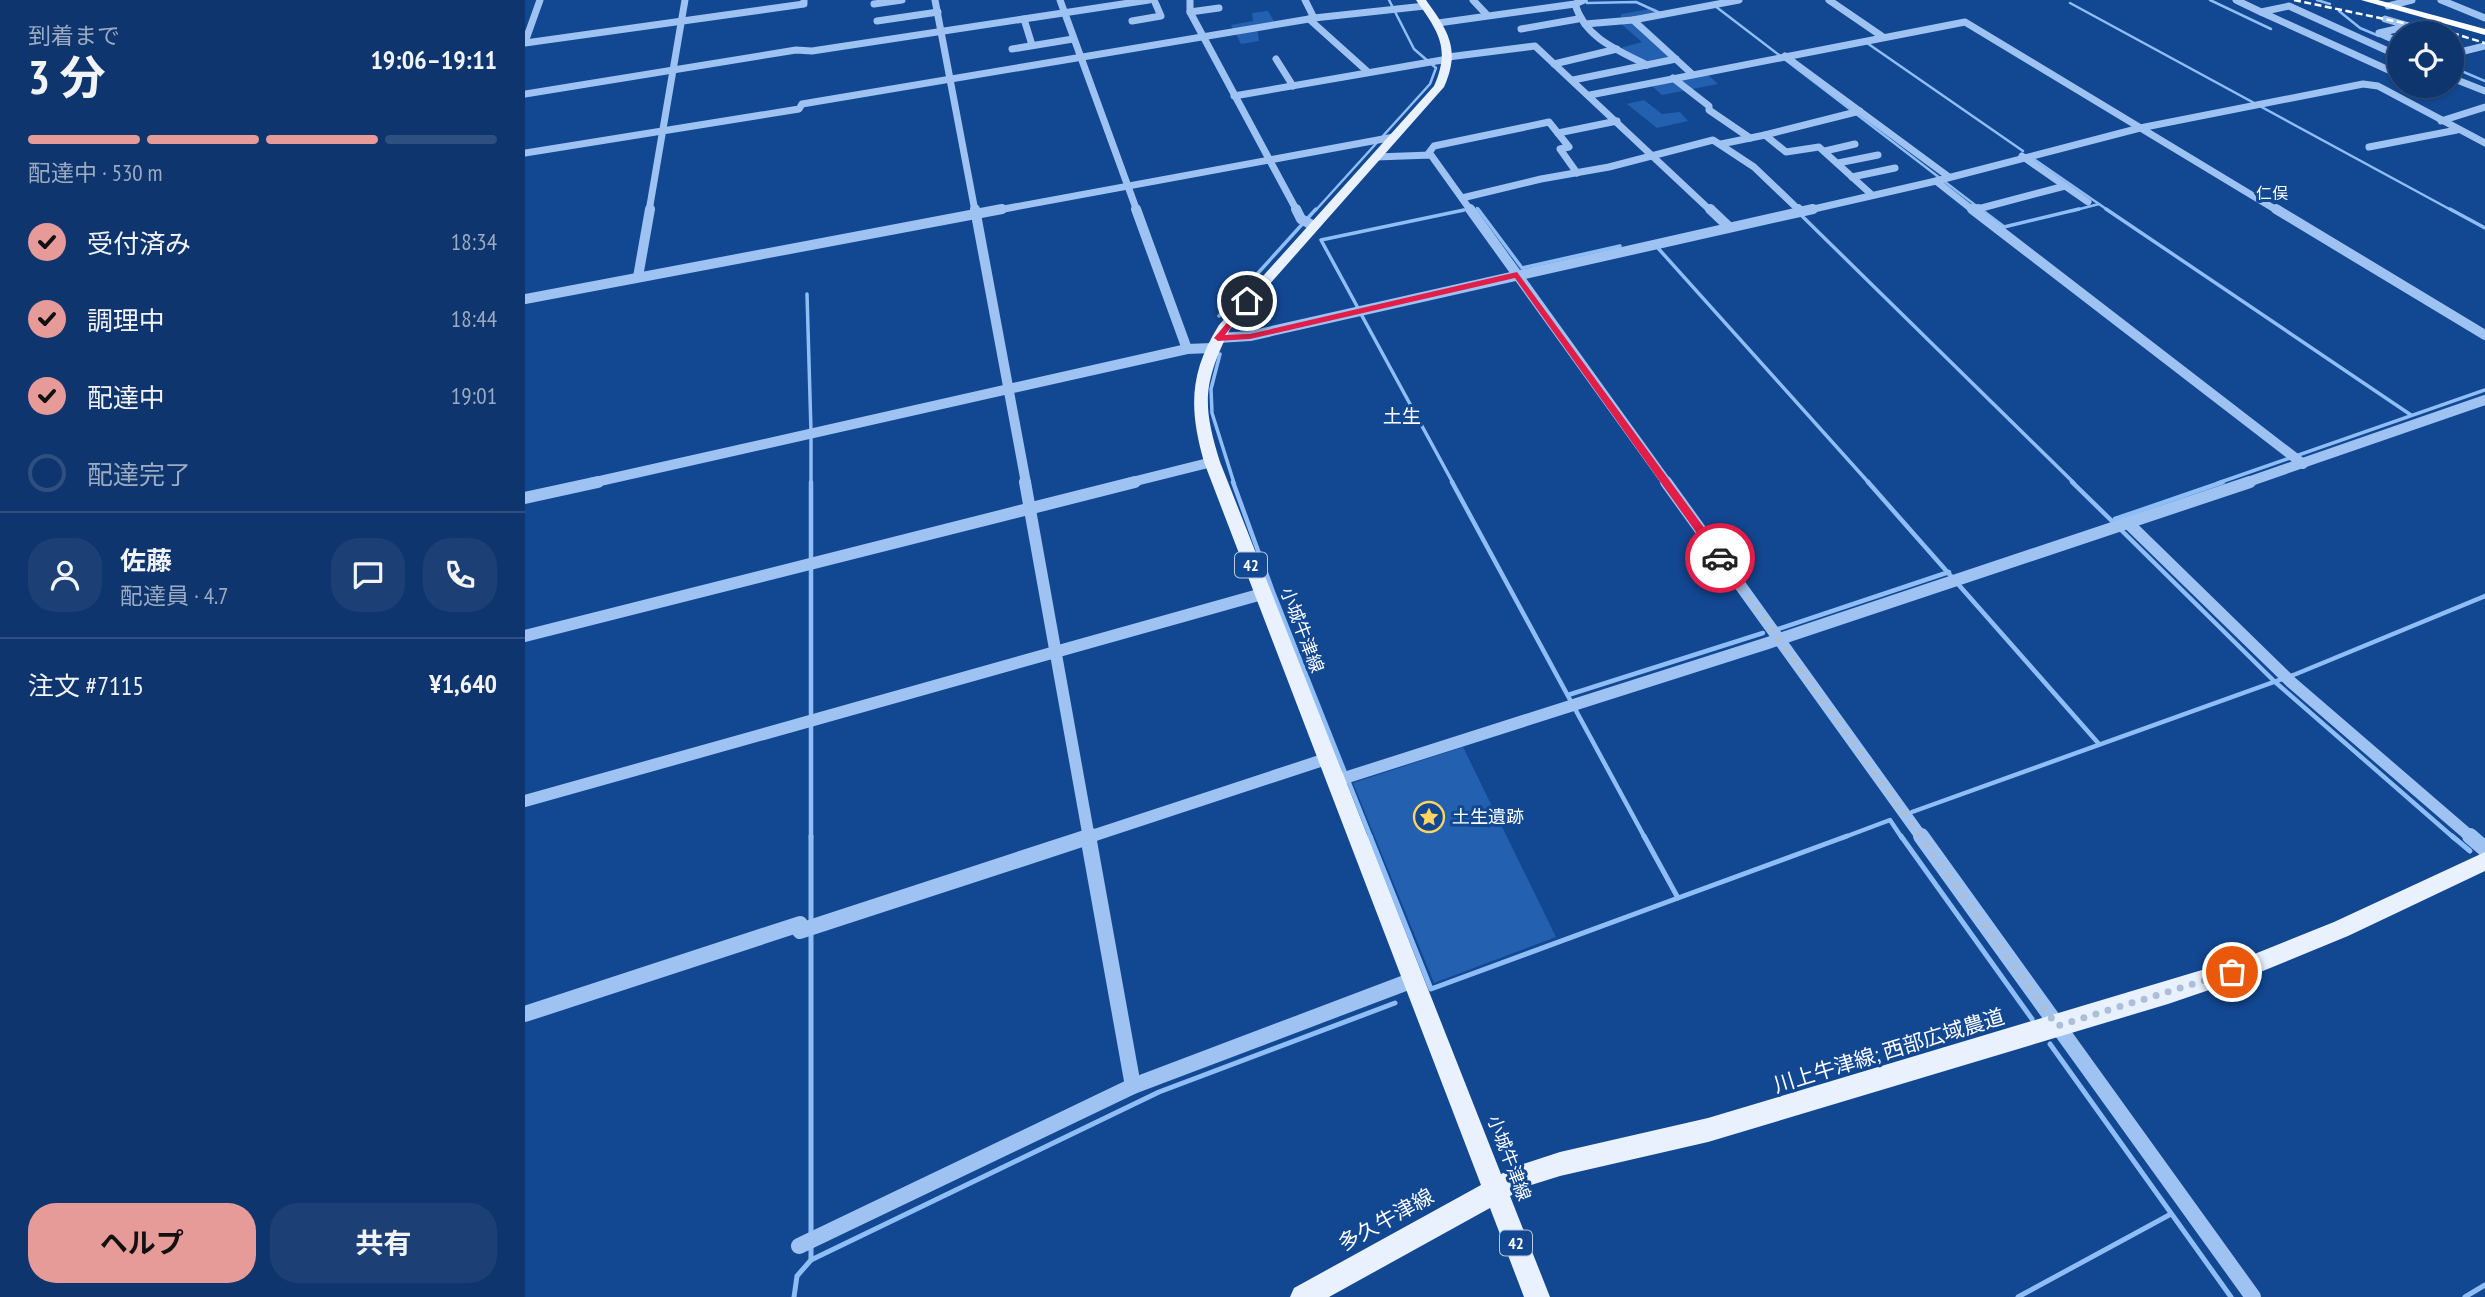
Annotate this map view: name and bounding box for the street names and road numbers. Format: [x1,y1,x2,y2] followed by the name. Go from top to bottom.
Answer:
[1235,552,1267,578] road number: 42
[1276,584,1329,676] street label: 小城牛津線
[1770,1003,2008,1099] street label: 川上牛津線; 西部広域農道
[1483,1112,1536,1204] street label: 小城牛津線
[1333,1182,1438,1257] street label: 多久牛津線
[1500,1231,1532,1256] road number: 42

